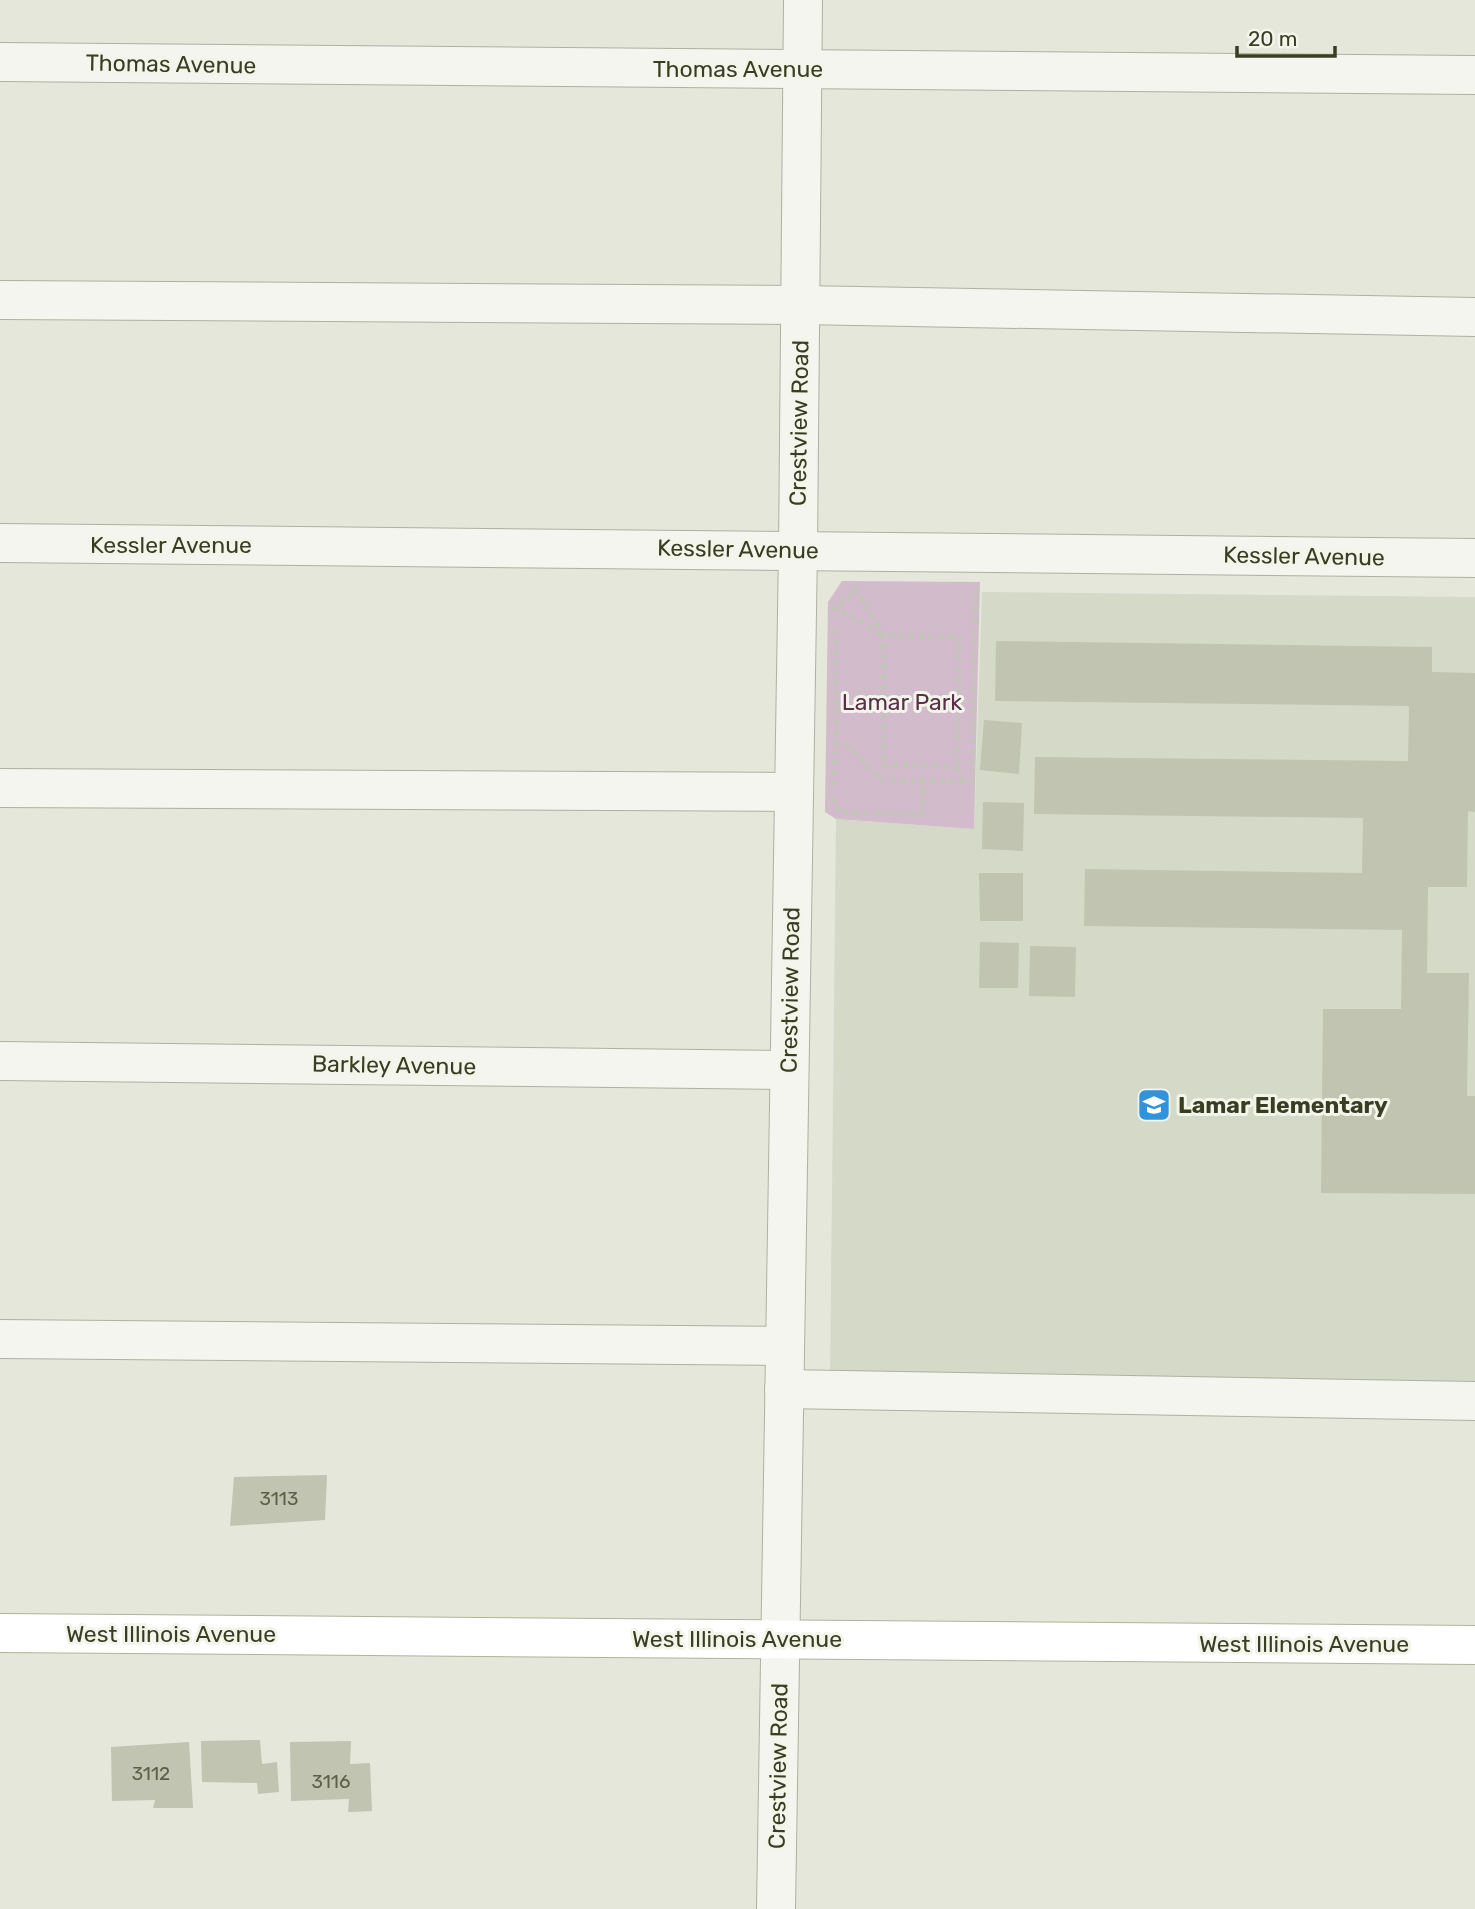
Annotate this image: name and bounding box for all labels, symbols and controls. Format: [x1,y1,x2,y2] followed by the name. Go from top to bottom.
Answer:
[1237,14,1335,58] scale bar
[1248,26,1297,51] text: 20 m
[86,49,256,79] street label: Thomas Avenue
[653,55,823,83] street label: Thomas Avenue
[784,340,814,506] street label: Crestview Road
[90,531,252,559] street label: Kessler Avenue
[657,534,819,564] street label: Kessler Avenue
[1223,541,1385,571] street label: Kessler Avenue
[842,688,962,716] park label: Lamar Park
[775,907,805,1073] street label: Crestview Road
[312,1050,476,1080] street label: Barkley Avenue
[1135,1086,1173,1124] school or university icon: Lamar Elementary
[1178,1091,1388,1119] place label: Lamar Elementary
[260,1487,298,1510] house number: 3113
[66,1620,276,1648] street label: West Illinois Avenue
[632,1625,842,1653] street label: West Illinois Avenue
[1199,1630,1409,1658] street label: West Illinois Avenue
[763,1683,793,1849] street label: Crestview Road
[132,1762,170,1785] house number: 3112
[312,1770,350,1793] house number: 3116

